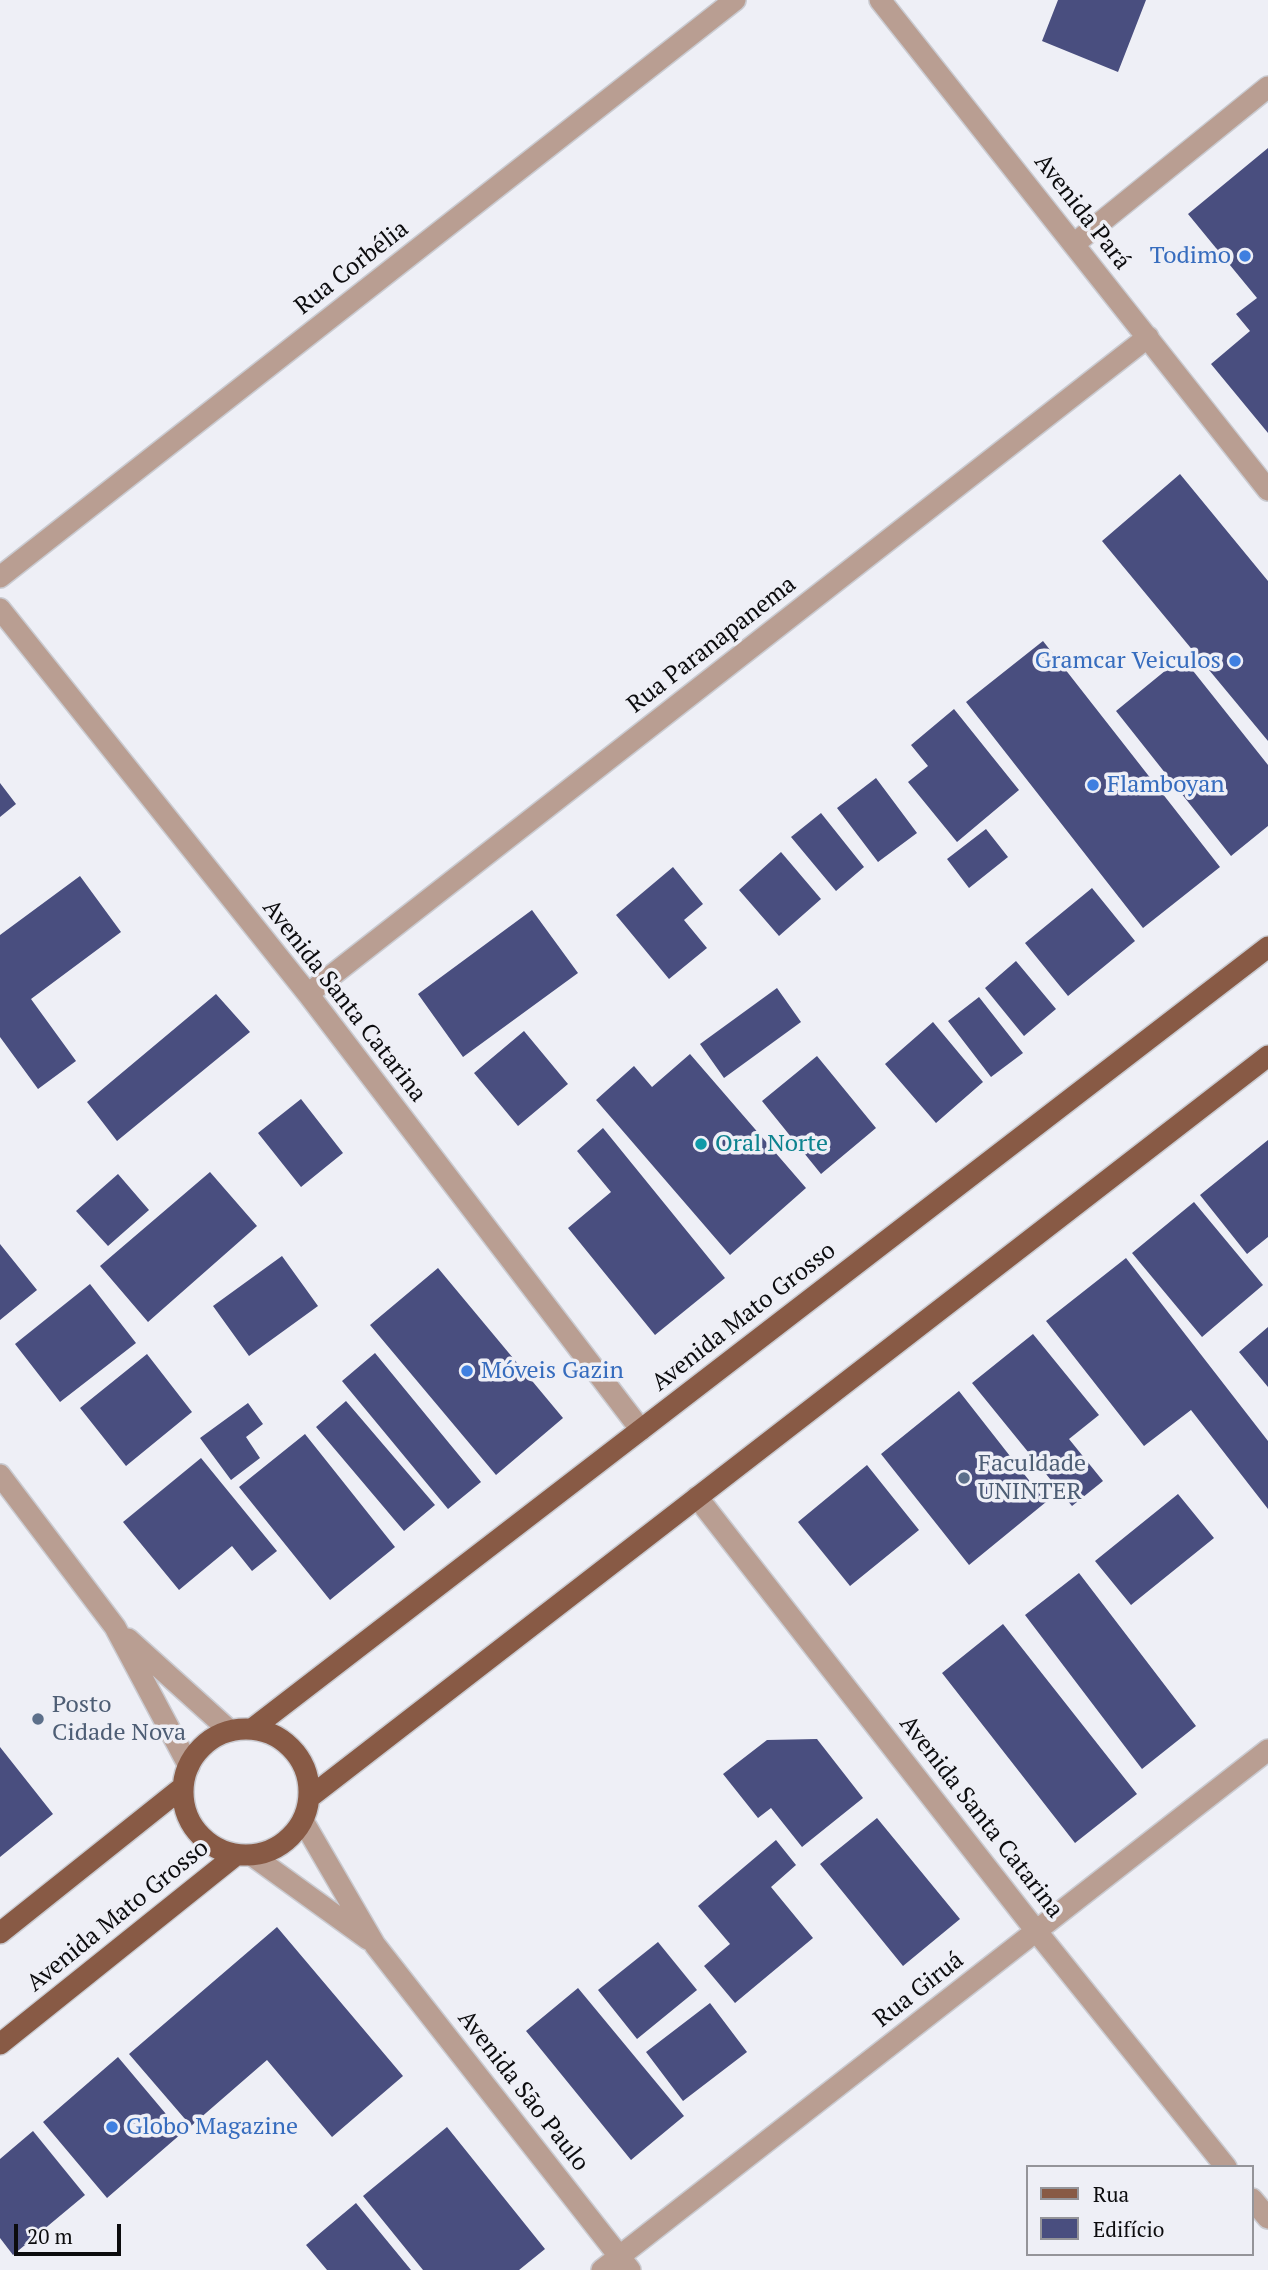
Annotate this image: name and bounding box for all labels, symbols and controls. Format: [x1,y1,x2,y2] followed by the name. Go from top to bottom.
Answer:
[1028,148,1136,276] street label: Avenida Pará
[290,215,414,321] street label: Rua Corbélia
[1150,242,1231,270] place label: Todimo
[1237,248,1253,264] marker: Todimo
[622,570,802,720] street label: Rua Paranapanema
[1035,647,1221,675] place label: Gramcar Veiculos
[1227,653,1243,669] marker: Gramcar Veiculos
[1107,771,1225,799] place label: Flamboyan
[1085,777,1101,793] marker: Flamboyan
[256,894,432,1108] street label: Avenida Santa Catarina
[715,1130,828,1158] place label: Oral Norte
[693,1136,709,1152] marker: Oral Norte
[646,1236,842,1398] street label: Avenida Mato Grosso
[481,1357,624,1385] place label: Móveis Gazin
[459,1363,475,1379] marker: Móveis Gazin
[978,1450,1086,1506] place label: Faculdade UNINTER
[956,1470,972,1486] marker: Faculdade UNINTER
[52,1691,186,1747] place label: Posto Cidade Nova
[893,1710,1069,1924] street label: Avenida Santa Catarina
[30,1711,46,1727] marker: Posto Cidade Nova
[21,1834,215,1998] street label: Avenida Mato Grosso
[868,1946,970,2034] street label: Rua Giruá
[451,2005,595,2177] street label: Avenida São Paulo
[126,2113,298,2141] place label: Globo Magazine
[104,2119,120,2135] marker: Globo Magazine
[1026,2165,1254,2256] legend
[1093,2180,1129,2208] text: Rua
[18,2210,124,2254] scale bar
[1093,2215,1164,2243] text: Edifício
[27,2222,73,2250] text: 20 m

